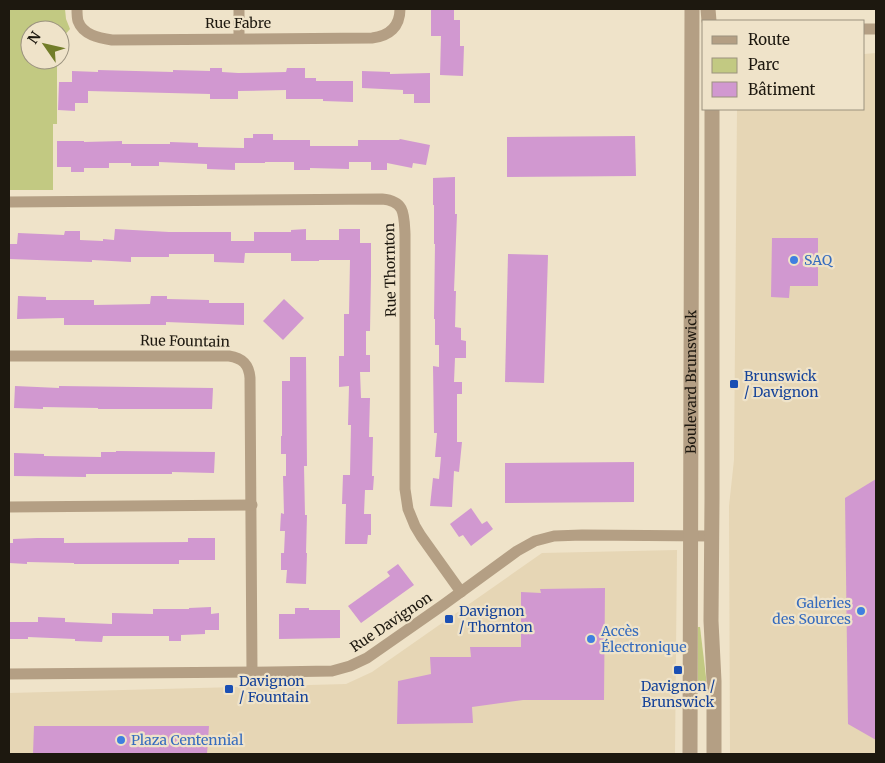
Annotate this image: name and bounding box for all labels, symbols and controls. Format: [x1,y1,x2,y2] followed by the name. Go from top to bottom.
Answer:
[205,14,271,32] street label: Rue Fabre
[20,20,70,70] north arrow
[702,20,865,110] legend
[24,28,45,47] text: N
[748,30,790,49] text: Route
[748,55,780,74] text: Parc
[748,80,816,99] text: Bâtiment
[380,223,400,317] street label: Rue Thornton
[804,251,833,269] place label: SAQ
[788,254,800,266] marker: SAQ
[682,310,700,454] street label: Boulevard Brunswick
[140,331,230,351] street label: Rue Fountain
[744,367,818,401] place label: Brunswick / Davignon
[728,378,740,390] marker: Brunswick / Davignon
[347,588,435,656] street label: Rue Davignon
[772,594,851,628] place label: Galeries des Sources
[459,602,533,636] place label: Davignon / Thornton
[855,605,867,617] marker: Galeries des Sources
[443,613,455,625] marker: Davignon / Thornton
[600,622,687,656] place label: Accès Électronique
[585,633,597,645] marker: Accès Électronique
[672,664,684,676] marker: Davignon / Brunswick
[239,672,309,706] place label: Davignon / Fountain
[641,677,715,711] place label: Davignon / Brunswick
[223,683,235,695] marker: Davignon / Fountain
[131,731,244,749] place label: Plaza Centennial
[115,734,127,746] marker: Plaza Centennial

